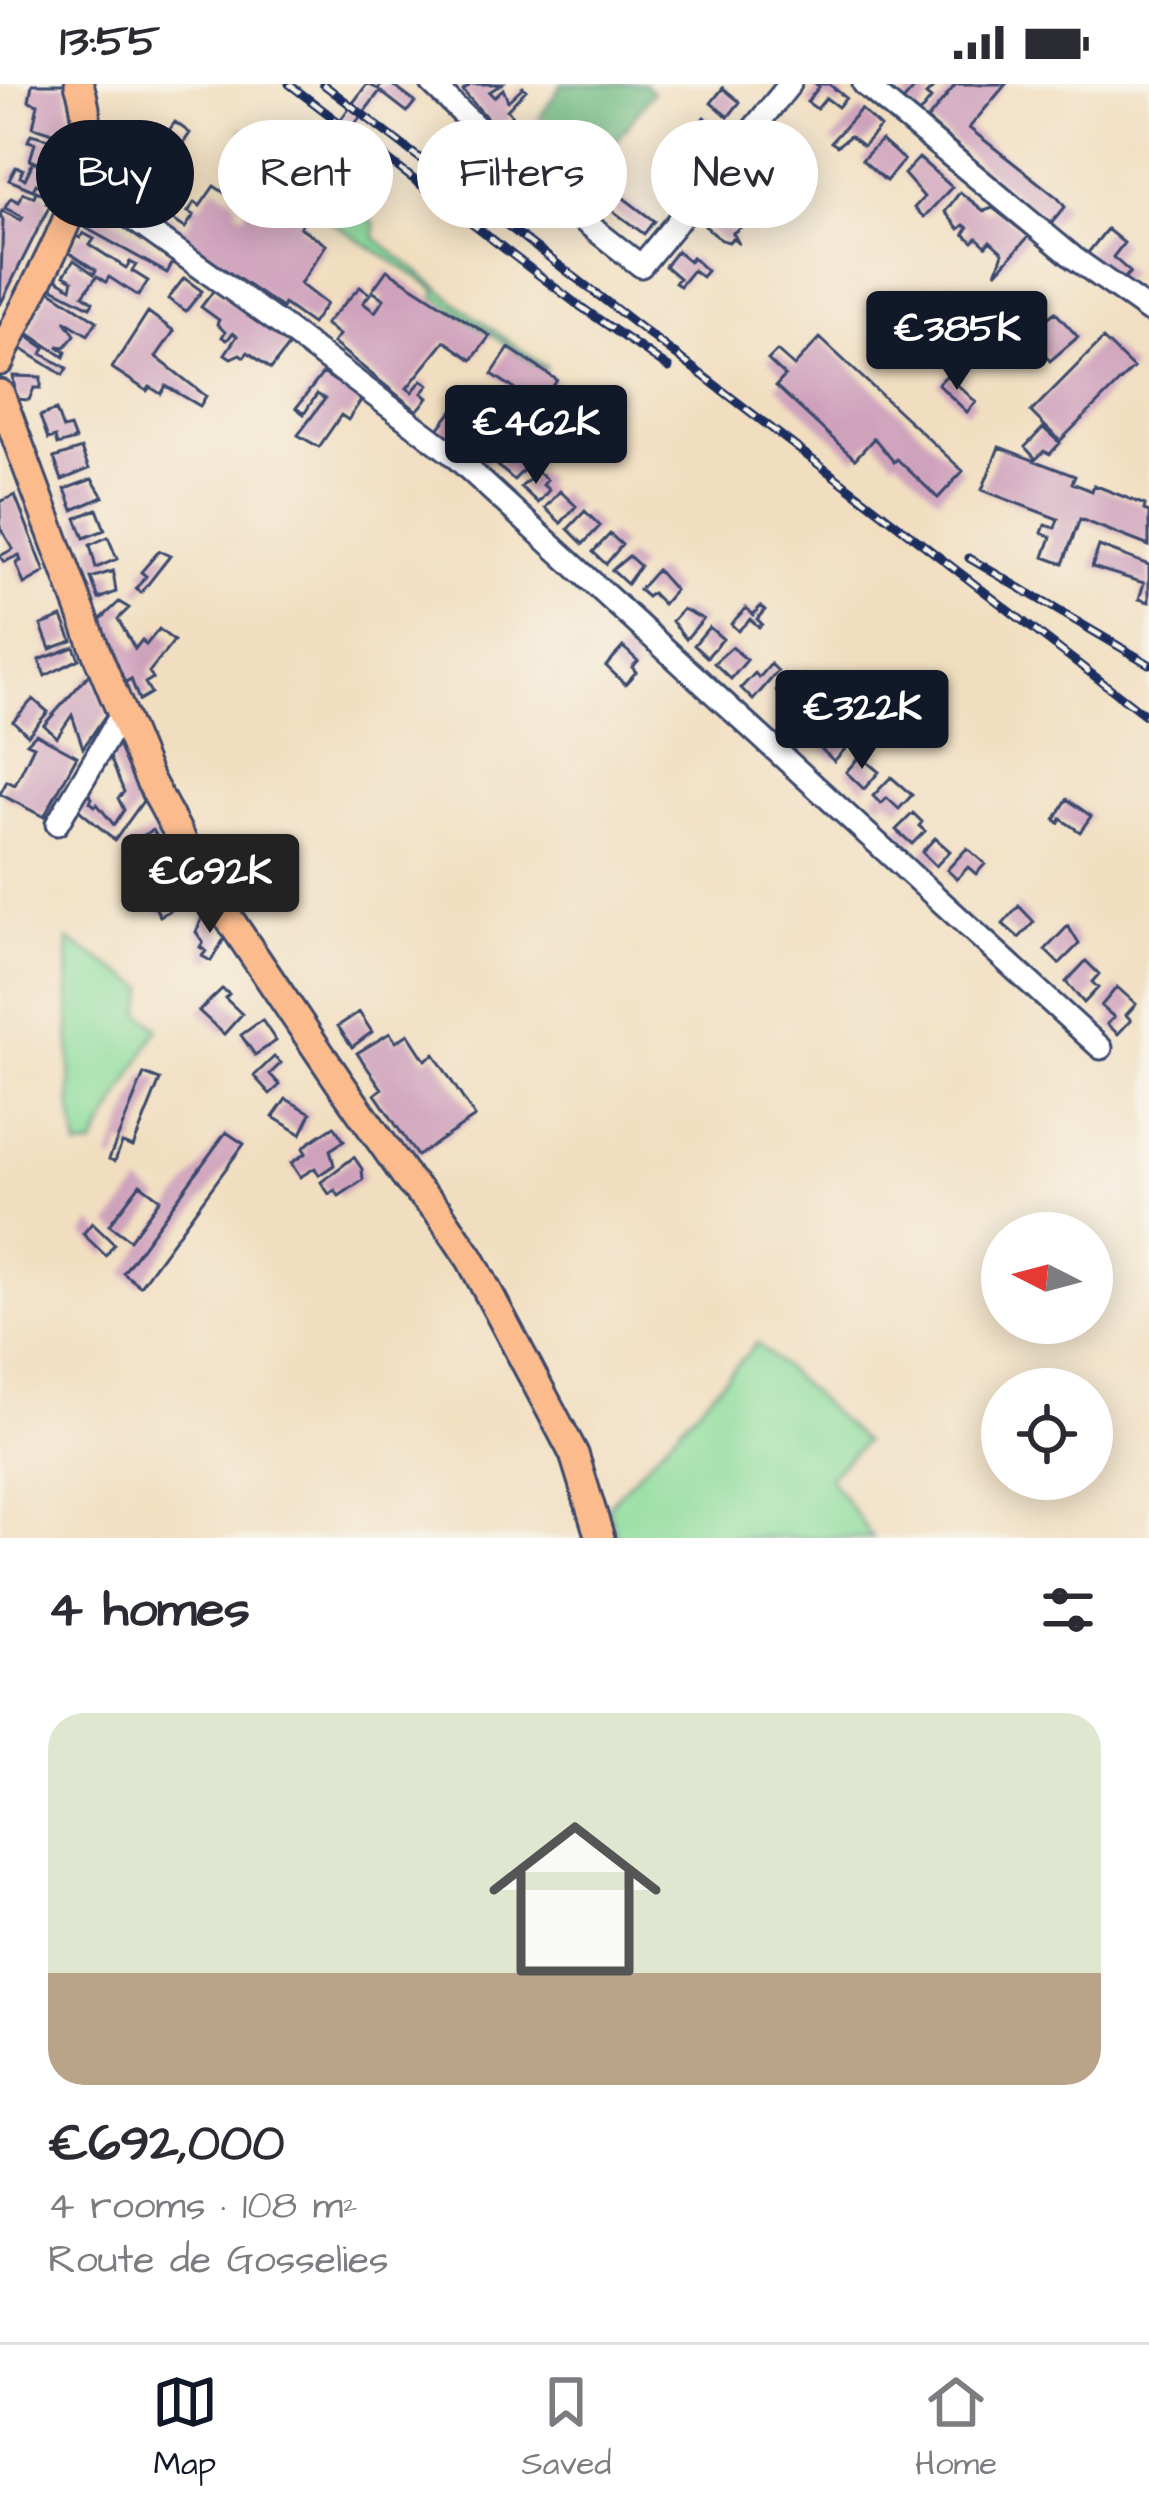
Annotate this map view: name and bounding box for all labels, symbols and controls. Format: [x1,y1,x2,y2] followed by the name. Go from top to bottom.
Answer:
[60,11,160,73] text: 13:55
[36,120,194,228] chip: Buy
[218,120,393,228] chip: Rent
[417,120,627,228] chip: Filters
[651,120,818,228] chip: New
[873,291,1041,393] pin: €385K
[893,303,1021,357] text: €385K
[452,385,620,487] pin: €462K
[472,397,600,451] text: €462K
[778,670,946,772] pin: €322K
[802,682,922,736] text: €322K
[126,834,294,936] pin: €692K
[148,846,272,900] text: €692K
[981,1212,1113,1344] north arrow
[981,1212,1113,1500] map controls
[981,1368,1113,1500] button: locate
[48,1575,250,1646] text: 4 homes
[1035,1577,1101,1643] icon: filters
[467,1791,683,2007] icon: home
[48,2109,284,2180] text: €692,000
[48,2180,358,2234] text: 4 rooms · 108 m²
[48,2234,389,2288] text: Route de Gosselies
[152,2369,218,2487] tab: Map
[522,2369,611,2487] tab: Saved
[915,2369,997,2487] tab: Home

